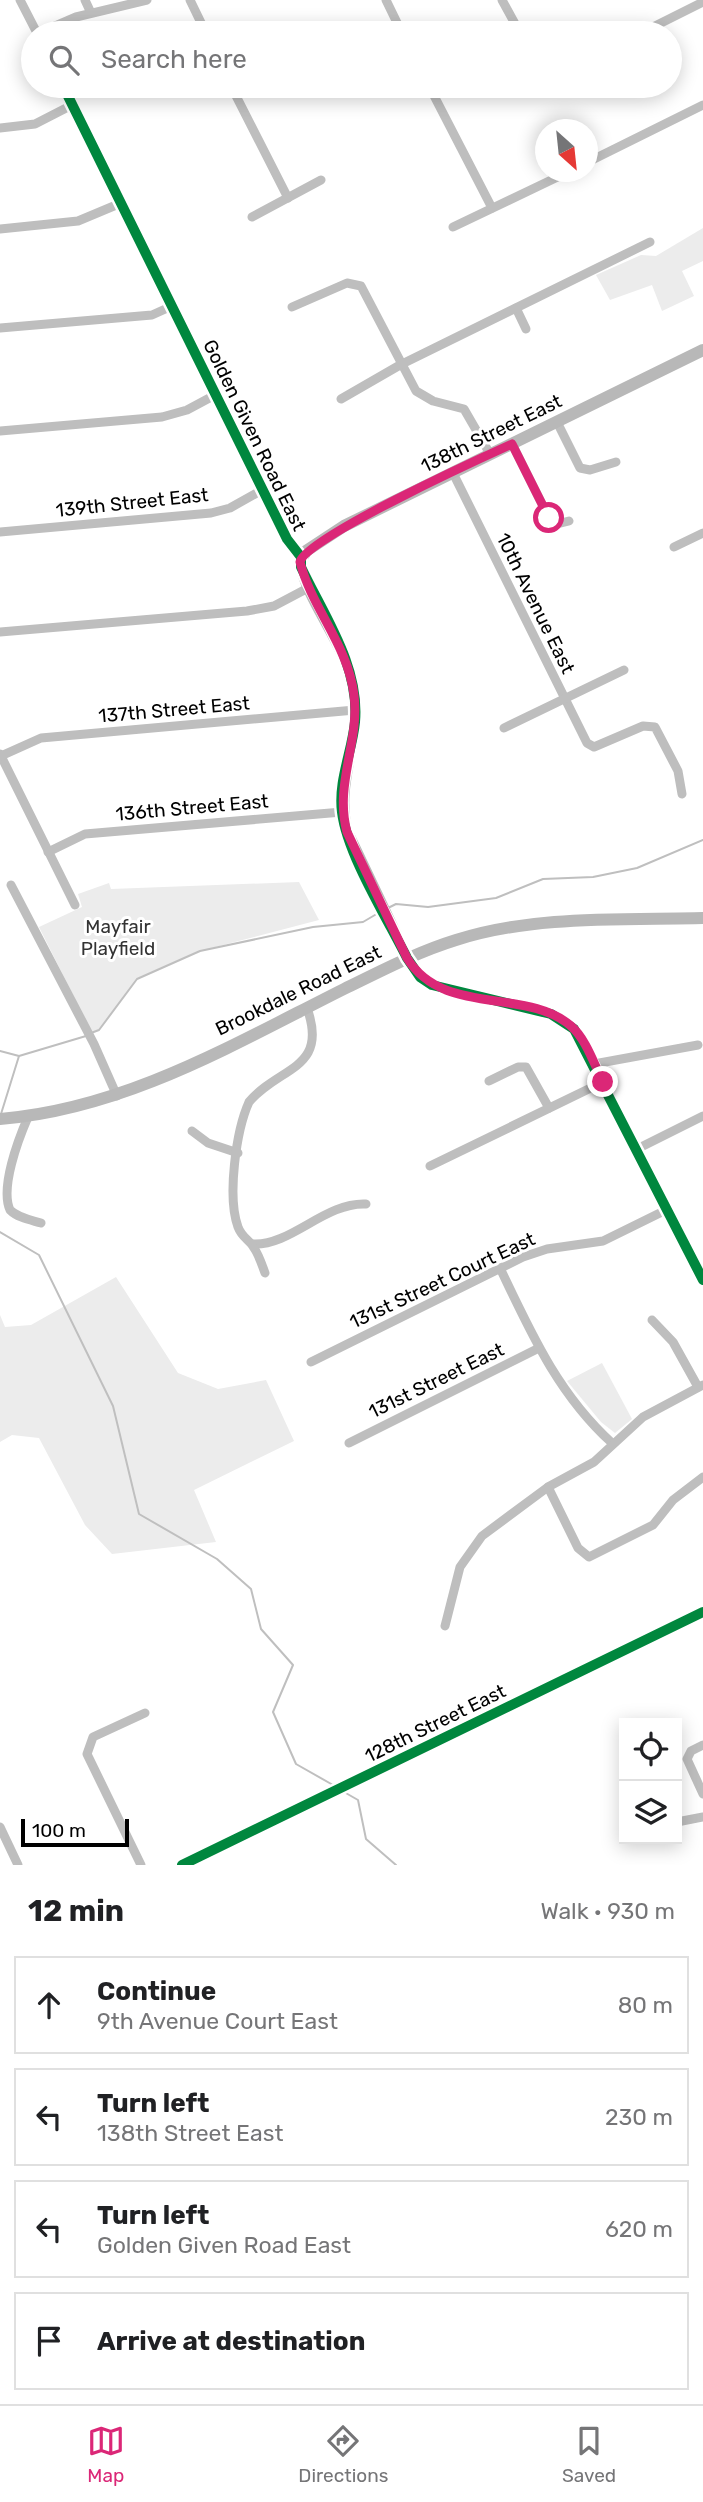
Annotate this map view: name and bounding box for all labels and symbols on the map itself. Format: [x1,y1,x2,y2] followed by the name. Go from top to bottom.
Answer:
[535,119,598,182] north arrow
[198,336,311,535] street label: Golden Given Road East
[417,389,566,478] street label: 138th Street East
[55,483,210,522] street label: 139th Street East
[533,502,564,533] route start
[492,529,580,678] street label: 10th Avenue East
[98,691,251,728] street label: 137th Street East
[115,789,270,826] street label: 136th Street East
[81,915,155,960] park label: Mayfair Playfield
[212,940,385,1041] street label: Brookdale Road East
[587,1066,618,1097] route end
[346,1227,539,1334] street label: 131st Street Court East
[365,1337,508,1423] street label: 131st Street East
[361,1679,510,1767] street label: 128th Street East
[21,1816,130,1848] scale bar

